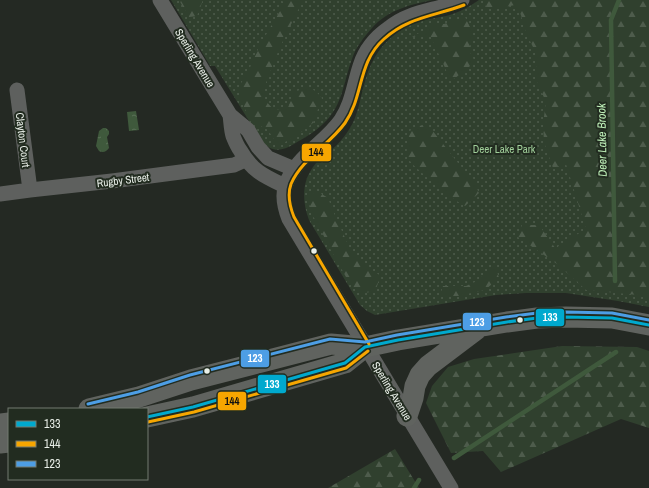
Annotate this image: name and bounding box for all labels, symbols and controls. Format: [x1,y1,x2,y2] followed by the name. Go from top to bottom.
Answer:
[172,26,218,90] street label: Sperling Avenue
[593,102,611,177] water label: Deer Lake Brook
[13,112,33,169] street label: Clayton Court
[473,142,536,156] park label: Deer Lake Park
[301,143,332,162] line badge: 144
[308,145,324,159] text: 144
[96,170,150,190] street label: Rugby Street
[309,246,319,256] unlabelled marker
[535,308,565,327] line badge: 133
[542,310,558,324] text: 133
[462,312,492,331] line badge: 123
[469,315,485,329] text: 123
[515,315,525,325] unlabelled marker
[240,349,270,368] line badge: 123
[247,351,263,365] text: 123
[369,359,415,423] street label: Sperling Avenue
[202,366,212,376] unlabelled marker
[257,374,287,394] line badge: 133
[264,377,280,391] text: 133
[217,391,247,411] line badge: 144
[224,394,240,408] text: 144
[8,408,148,480] legend
[44,416,60,432] text: 133
[44,436,61,452] text: 144
[44,456,60,472] text: 123

